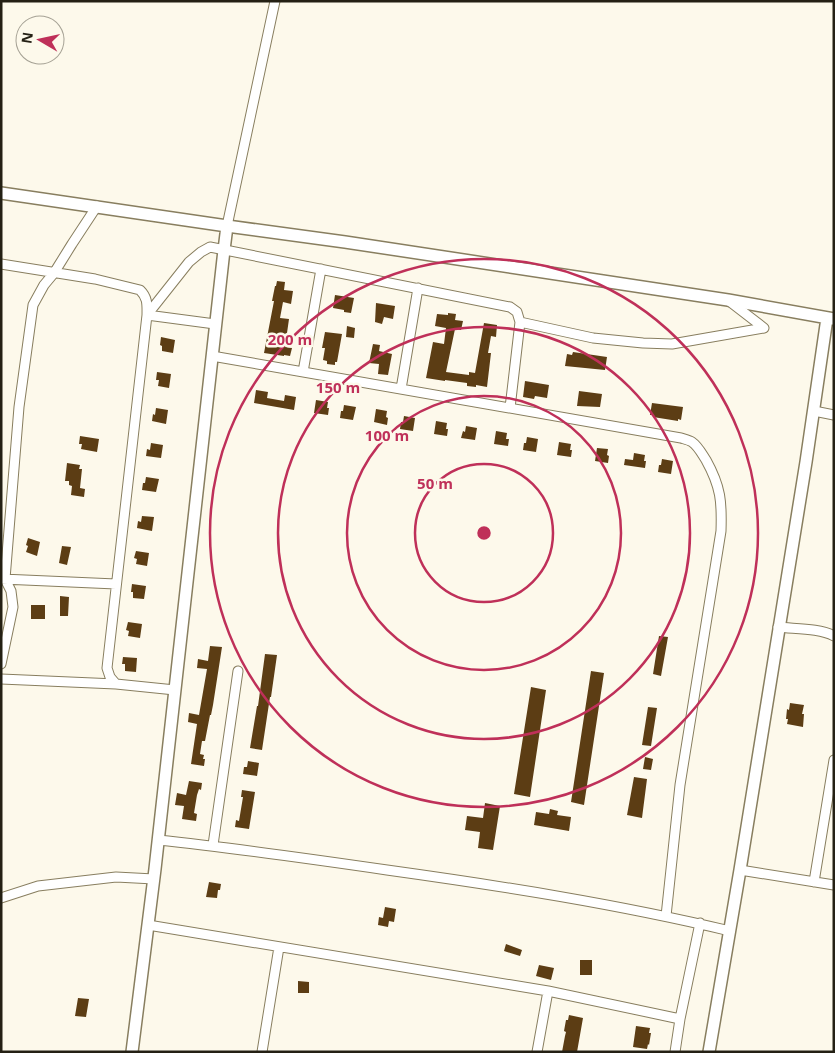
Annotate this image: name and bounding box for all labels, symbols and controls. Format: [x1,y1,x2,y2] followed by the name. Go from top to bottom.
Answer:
[15,15,65,65] north arrow
[16,31,37,45] text: N
[268,329,312,349] text: 200 m
[316,377,360,397] text: 150 m
[365,425,409,445] text: 100 m
[417,473,453,493] text: 50 m
[475,524,493,542] centre of rings

